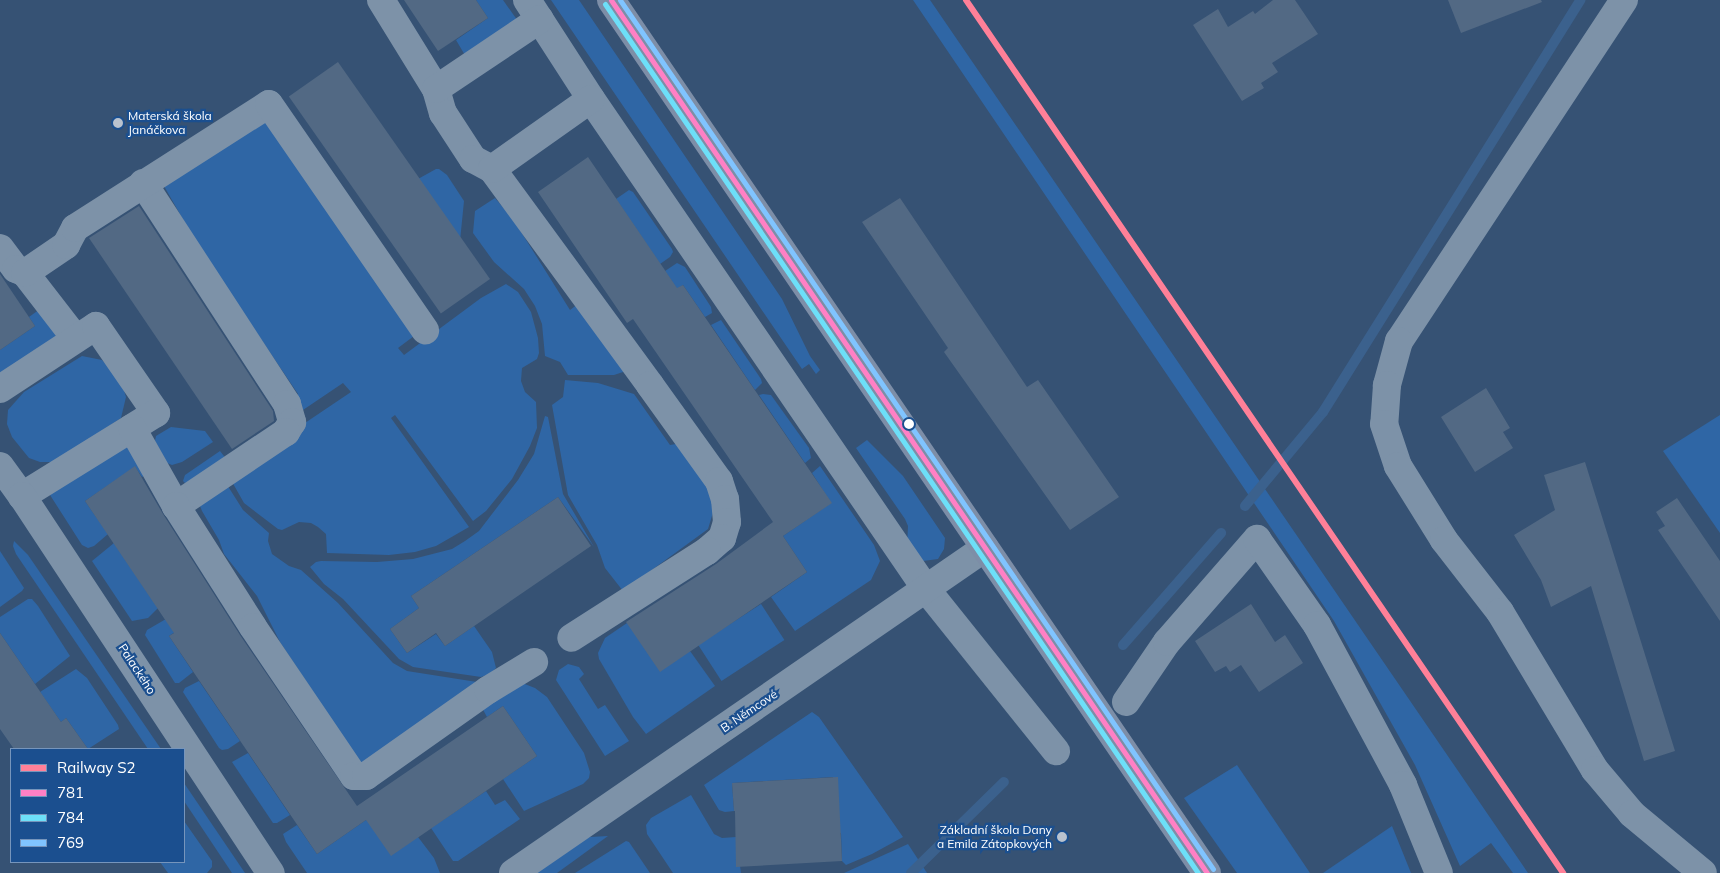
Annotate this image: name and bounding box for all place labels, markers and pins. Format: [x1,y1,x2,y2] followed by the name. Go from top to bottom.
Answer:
[128,109,212,137] place label: Materská škola Janáčkova
[112,117,124,129] marker: Materská škola Janáčkova
[904,419,914,429] unlabelled marker
[937,823,1052,851] place label: Základní škola Dany a Emila Zátopkových
[1056,831,1068,843] marker: Základní škola Dany a Emila Zátopkových

